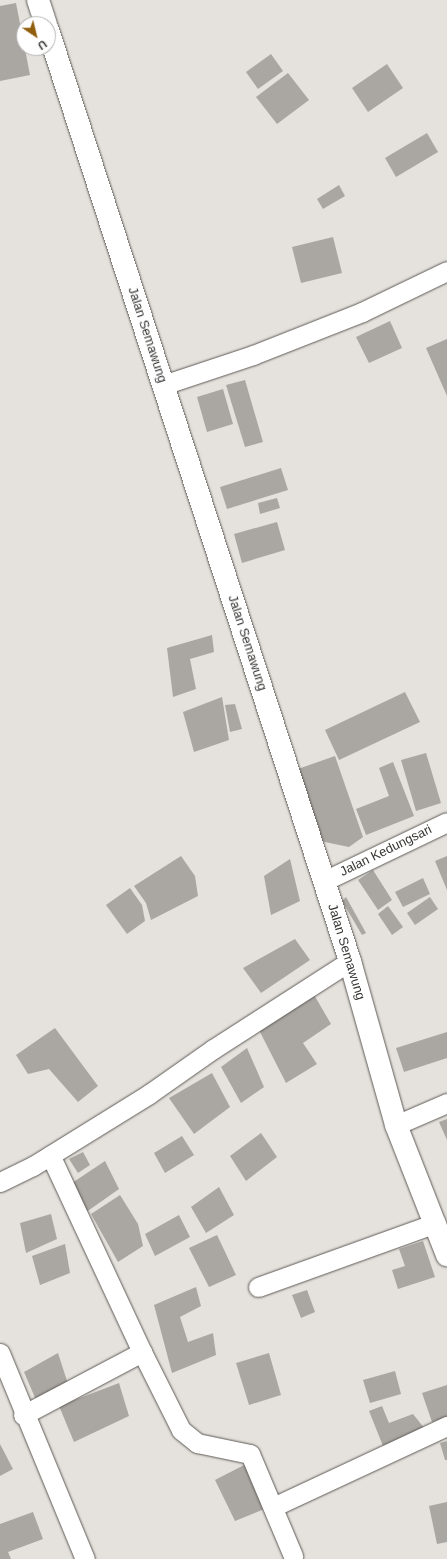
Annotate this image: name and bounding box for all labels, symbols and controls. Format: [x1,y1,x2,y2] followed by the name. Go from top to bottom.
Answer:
[16,16,56,56] north arrow
[36,38,49,52] text: U
[124,285,170,385] street label: Jalan Semawung
[224,593,270,693] street label: Jalan Semawung
[337,822,435,880] street label: Jalan Kedungsari
[324,902,368,1002] street label: Jalan Semawung

